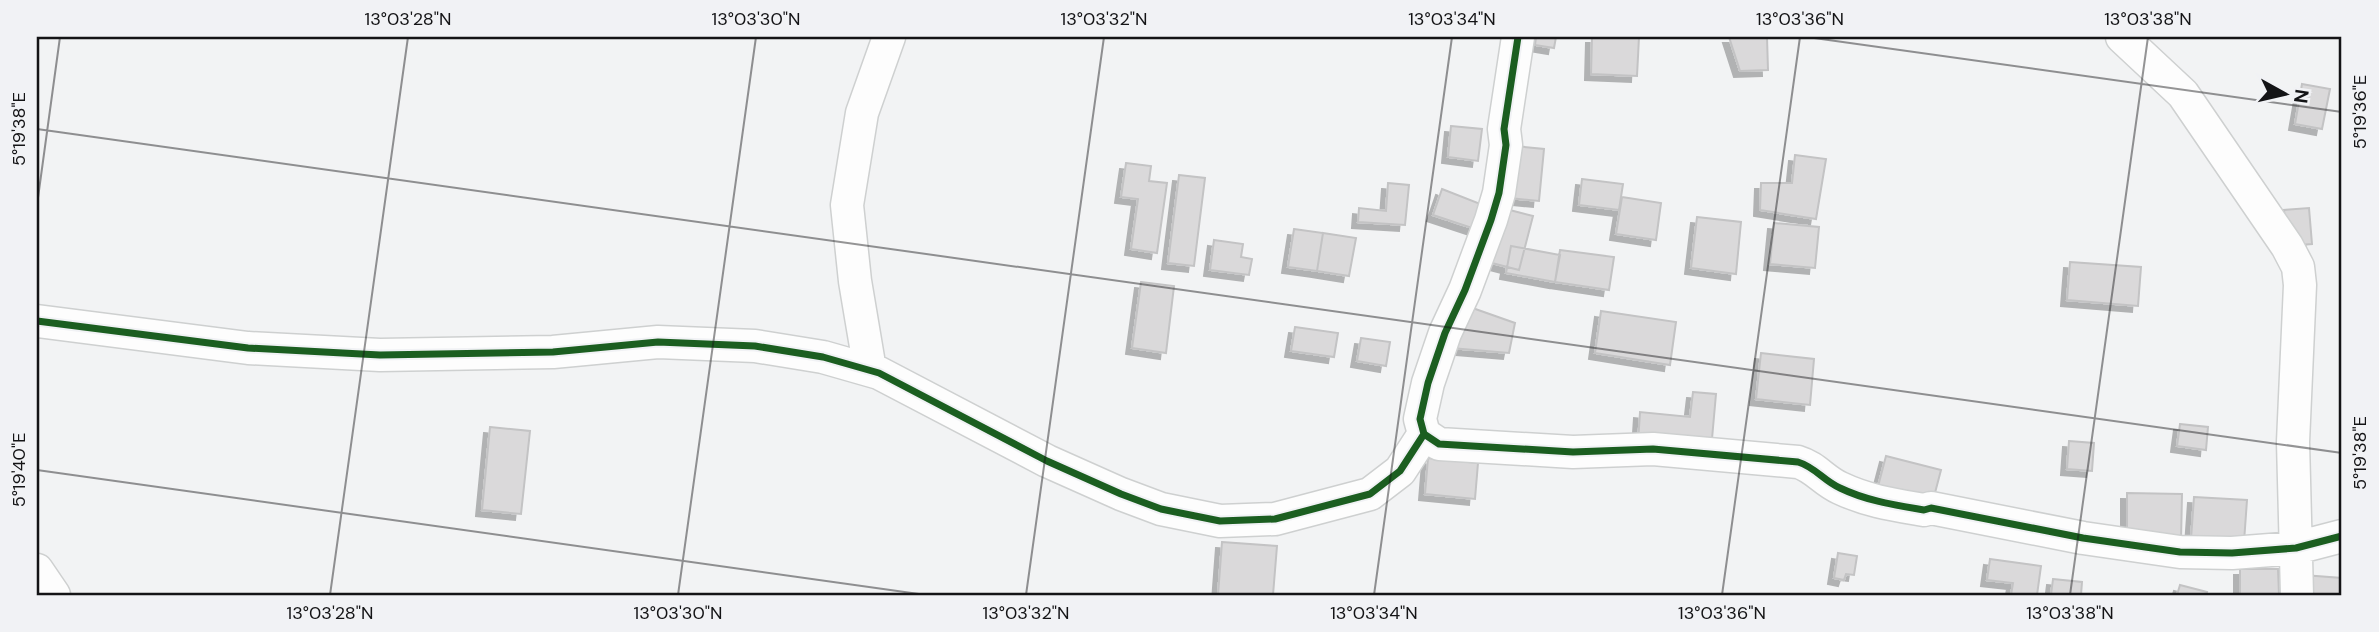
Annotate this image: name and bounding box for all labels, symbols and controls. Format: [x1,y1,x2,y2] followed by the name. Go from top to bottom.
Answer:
[365,7,451,31] text: 13°03'28"N
[712,7,800,31] text: 13°03'30"N
[1061,7,1147,31] text: 13°03'32"N
[1408,7,1496,31] text: 13°03'34"N
[1756,7,1844,31] text: 13°03'36"N
[2104,7,2192,31] text: 13°03'38"N
[2250,60,2320,130] north arrow
[2348,75,2372,149] text: 5°19'36"E
[2288,88,2315,105] text: N
[7,92,31,166] text: 5°19'38"E
[2348,416,2372,490] text: 5°19'38"E
[7,433,31,507] text: 5°19'40"E
[287,601,373,625] text: 13°03'28"N
[634,601,722,625] text: 13°03'30"N
[983,601,1069,625] text: 13°03'32"N
[1330,601,1418,625] text: 13°03'34"N
[1678,601,1766,625] text: 13°03'36"N
[2026,601,2114,625] text: 13°03'38"N

